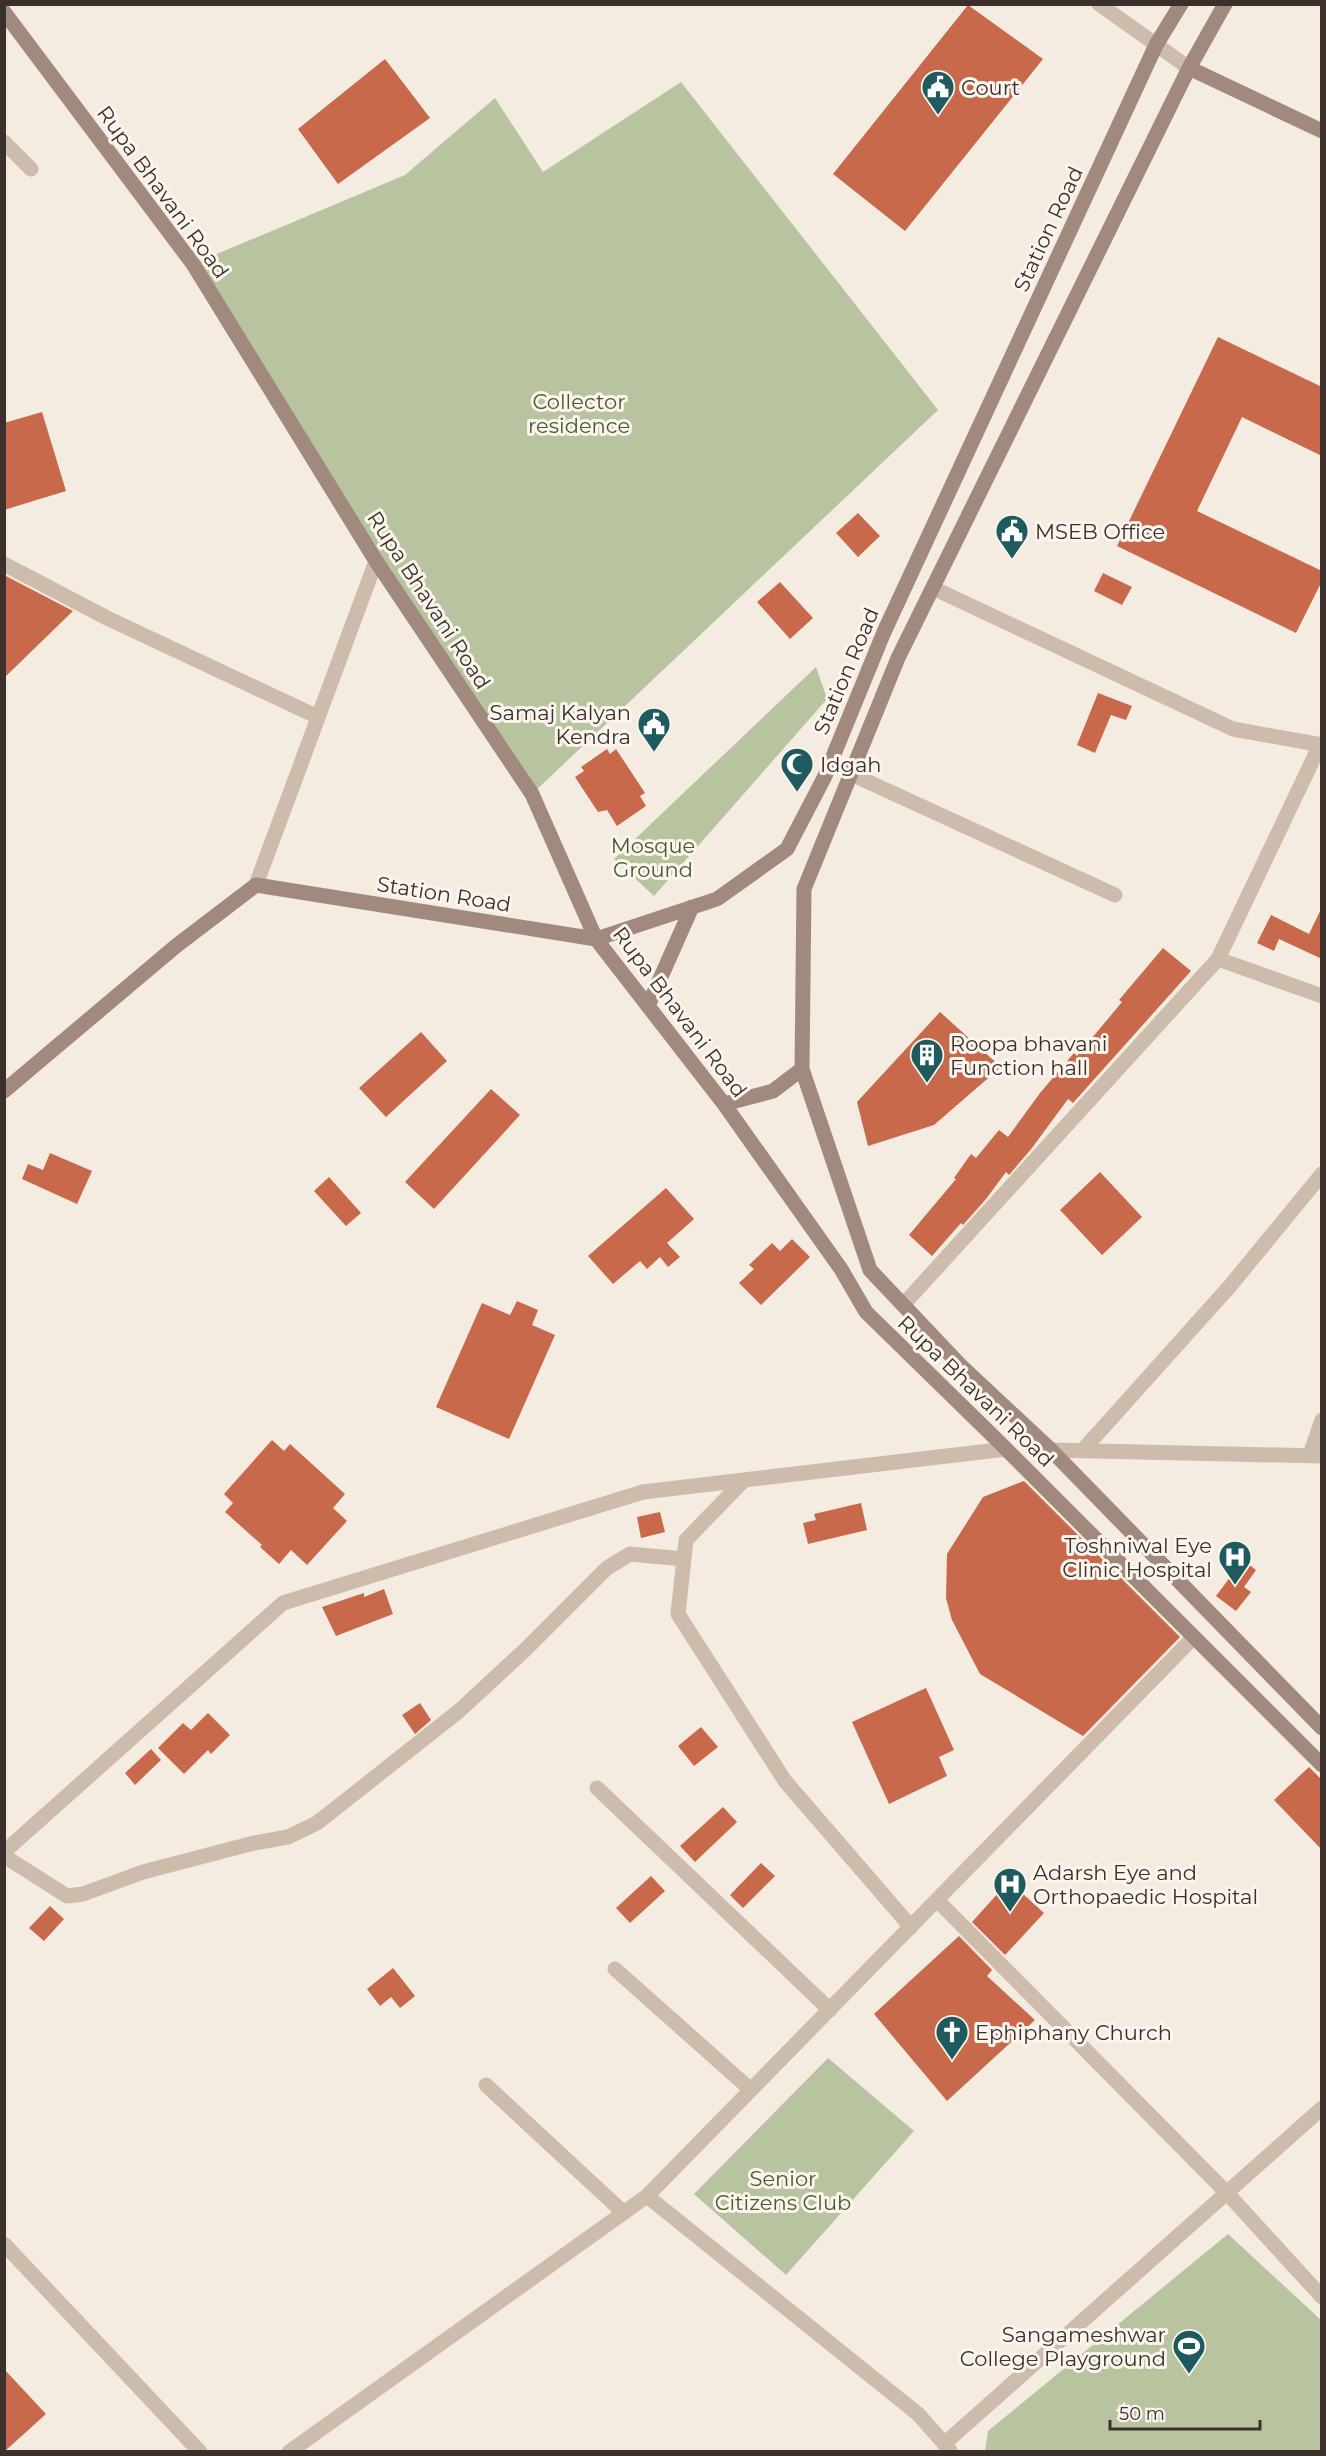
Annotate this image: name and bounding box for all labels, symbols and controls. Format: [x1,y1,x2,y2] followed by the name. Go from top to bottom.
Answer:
[920,69,956,116] public building icon: Court
[961,75,1020,100] place label: Court
[92,101,234,283] street label: Rupa Bhavani Road
[1008,162,1088,296] street label: Station Road
[528,389,630,438] park label: Collector residence
[362,506,496,694] street label: Rupa Bhavani Road
[994,513,1030,560] public building icon: MSEB Office
[1035,519,1165,544] place label: MSEB Office
[808,604,884,738] street label: Station Road
[490,700,631,749] place label: Samaj Kalyan Kendra
[636,706,672,753] public building icon: Samaj Kalyan Kendra
[779,746,815,793] mosque icon: Idgah
[820,752,882,777] place label: Idgah
[611,833,695,882] park label: Mosque Ground
[375,871,513,917] street label: Station Road
[608,922,752,1102] street label: Rupa Bhavani Road
[950,1031,1107,1080] place label: Roopa bhavani Function hall
[909,1037,945,1084] building icon: Roopa bhavani Function hall
[893,1310,1059,1472] street label: Rupa Bhavani Road
[1062,1533,1212,1582] place label: Toshniwal Eye Clinic Hospital
[1217,1539,1253,1586] hospital icon: Toshniwal Eye Clinic Hospital
[1033,1860,1258,1909] place label: Adarsh Eye and Orthopaedic Hospital
[992,1866,1028,1913] hospital icon: Adarsh Eye and Orthopaedic Hospital
[934,2014,970,2061] church icon: Ephiphany Church
[975,2020,1172,2045] place label: Ephiphany Church
[715,2166,851,2215] park label: Senior Citizens Club
[960,2322,1166,2371] place label: Sangameshwar College Playground
[1171,2328,1207,2375] sports icon: Sangameshwar College Playground
[1110,2393,1260,2431] scale bar
[1119,2403,1165,2425] text: 50 m

